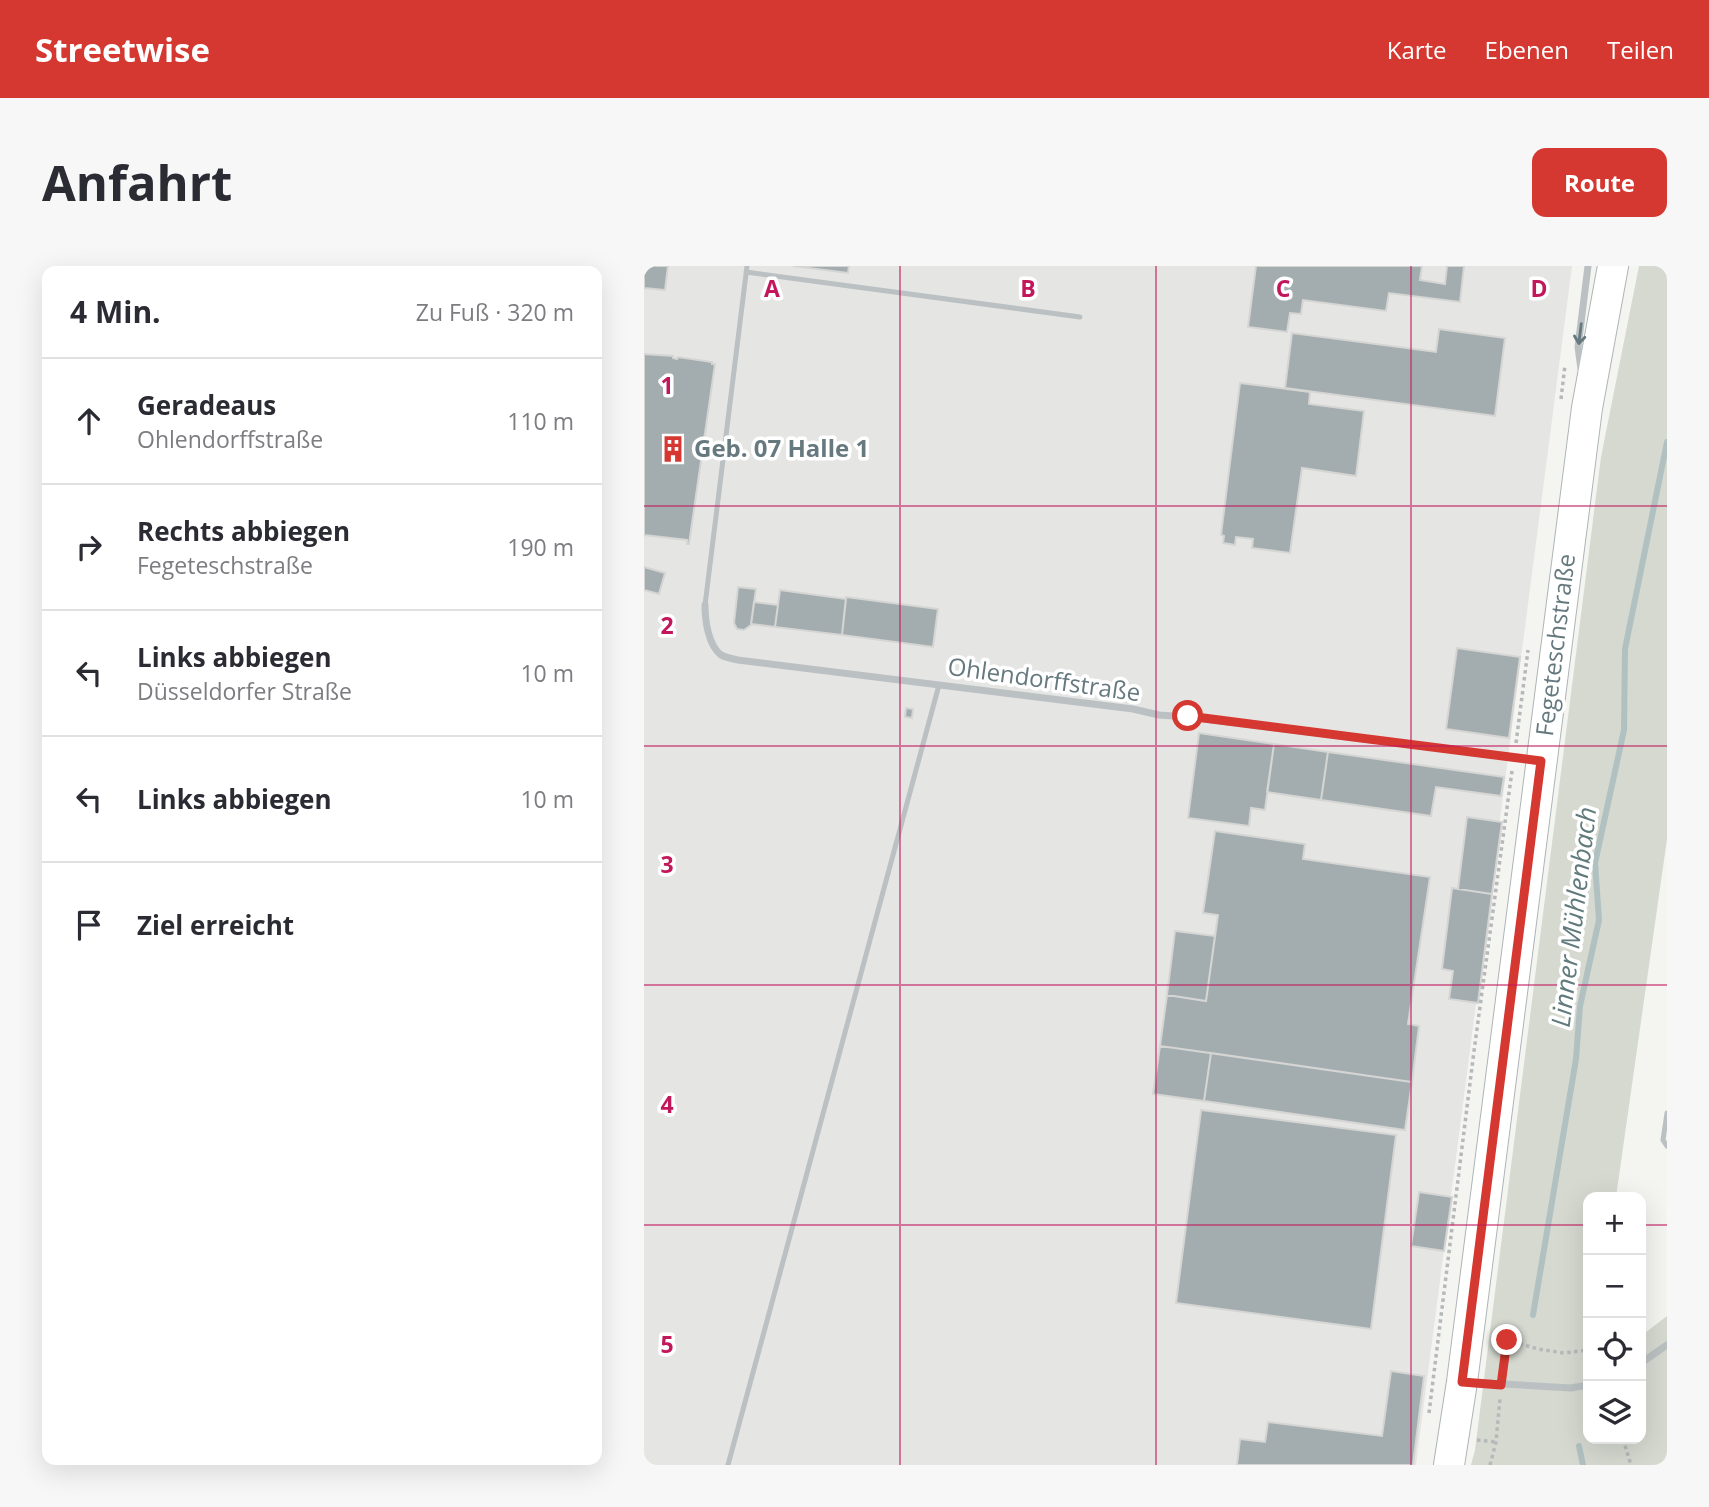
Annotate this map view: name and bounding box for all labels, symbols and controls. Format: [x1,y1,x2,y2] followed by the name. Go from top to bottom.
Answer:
[35,27,210,72] text: Streetwise
[1387,33,1447,66] text: Karte
[1485,33,1569,66] text: Ebenen
[1607,33,1674,66] text: Teilen
[1532,148,1667,217] button: Route
[42,149,232,215] text: Anfahrt
[764,272,780,304] text: A
[1020,272,1036,304] text: B
[1276,272,1290,304] text: C
[1530,272,1548,304] text: D
[70,291,161,332] text: 4 Min.
[416,296,574,328] text: Zu Fuß · 320 m
[1573,322,1586,345] one-way arrow
[660,369,674,401] text: 1
[137,387,276,423] text: Geradeaus
[70,402,108,440] icon: ahead
[507,405,574,437] text: 110 m
[137,423,323,455] text: Ohlendorffstraße
[694,431,869,464] place label: Geb. 07 Halle 1
[658,434,688,464] building icon: Geb. 07 Halle 1
[137,513,350,549] text: Rechts abbiegen
[70,528,108,566] icon: right
[507,531,574,563] text: 190 m
[137,549,313,581] text: Fegeteschstraße
[1527,552,1582,738] street label: Fegeteschstraße
[660,609,674,641] text: 2
[137,639,332,675] text: Links abbiegen
[946,649,1143,708] street label: Ohlendorffstraße
[70,654,108,692] icon: left
[520,657,574,689] text: 10 m
[137,675,352,707] text: Düsseldorfer Straße
[1172,700,1203,731] route start
[70,780,108,818] icon: left
[137,781,332,817] text: Links abbiegen
[520,783,574,815] text: 10 m
[1542,805,1604,1029] water label: Linner Mühlenbach
[660,848,674,880] text: 3
[70,906,108,944] icon: arrive
[137,907,294,943] text: Ziel erreicht
[660,1088,674,1120] text: 4
[1583,1192,1646,1444] map controls
[1583,1192,1646,1255] button: +
[1583,1255,1646,1318] button: −
[1583,1318,1646,1381] button: locate
[1491,1324,1522,1355] route end
[660,1328,674,1360] text: 5
[1583,1381,1646,1444] button: layers

